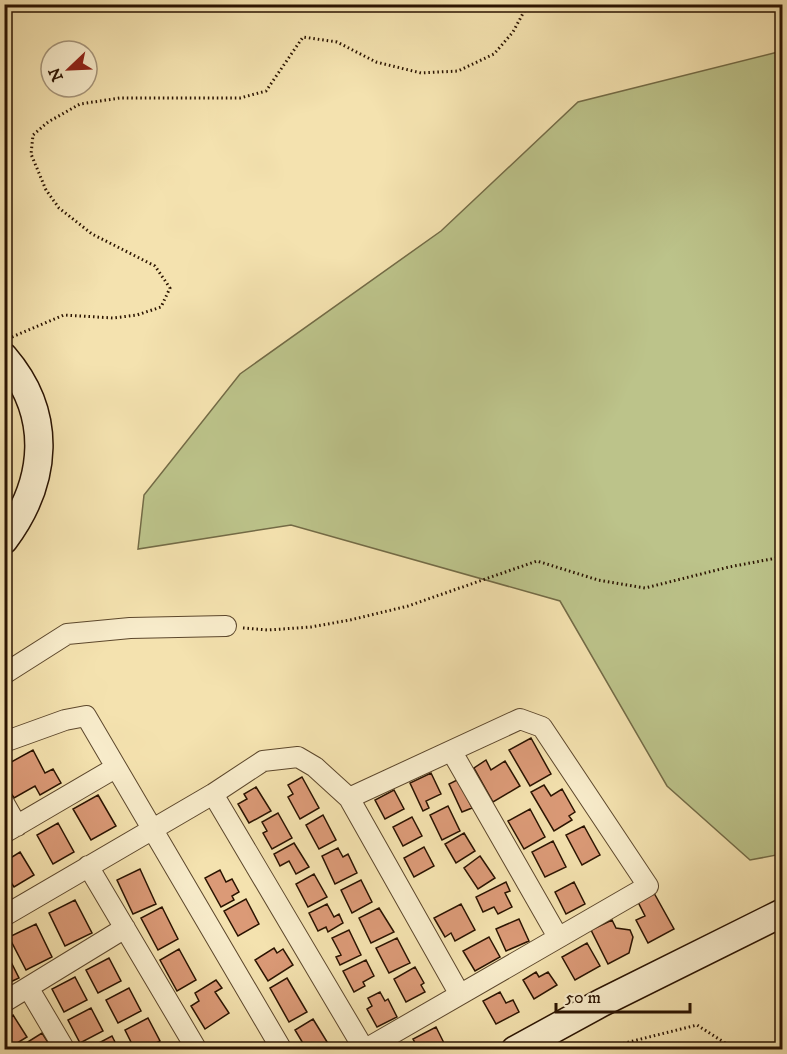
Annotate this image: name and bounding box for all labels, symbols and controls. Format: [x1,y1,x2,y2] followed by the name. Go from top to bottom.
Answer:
[39,39,99,99] north arrow
[44,65,68,84] text: N
[556,976,690,1014] scale bar
[565,987,601,1009] text: 50 m

